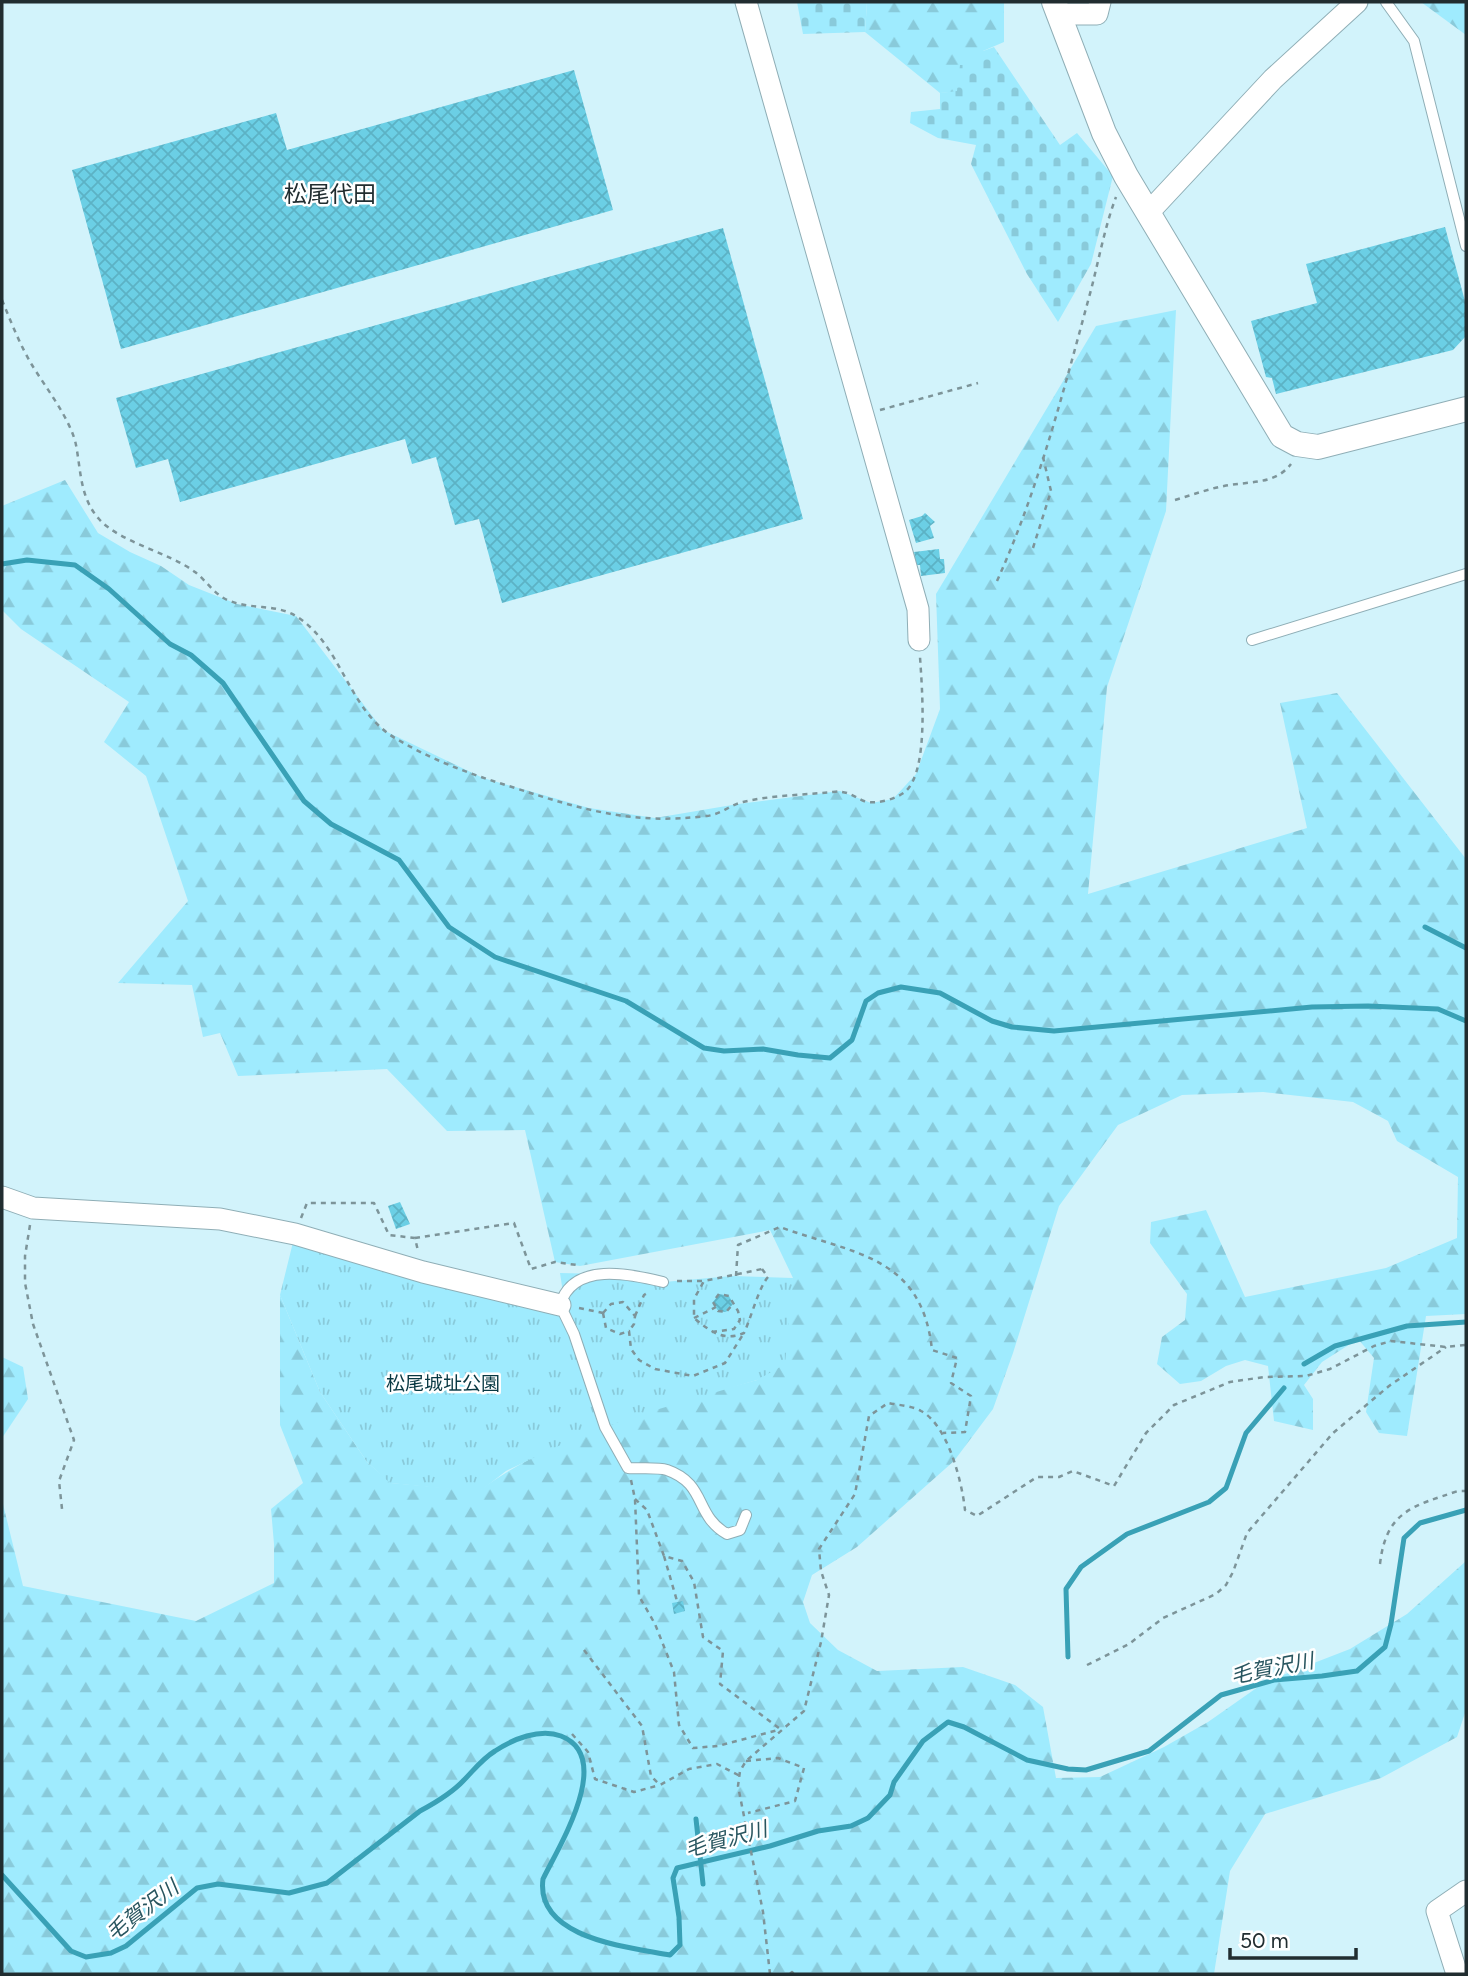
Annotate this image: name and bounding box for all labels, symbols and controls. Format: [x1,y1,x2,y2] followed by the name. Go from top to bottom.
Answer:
[284,180,376,208] district label: 松尾代田
[386,1372,500,1395] park label: 松尾城址公園
[1228,1647,1318,1688] water label: 毛賀沢川
[682,1816,772,1862] water label: 毛賀沢川
[101,1874,185,1945] water label: 毛賀沢川
[1230,1916,1356,1960] scale bar
[1240,1928,1289,1953] text: 50 m

